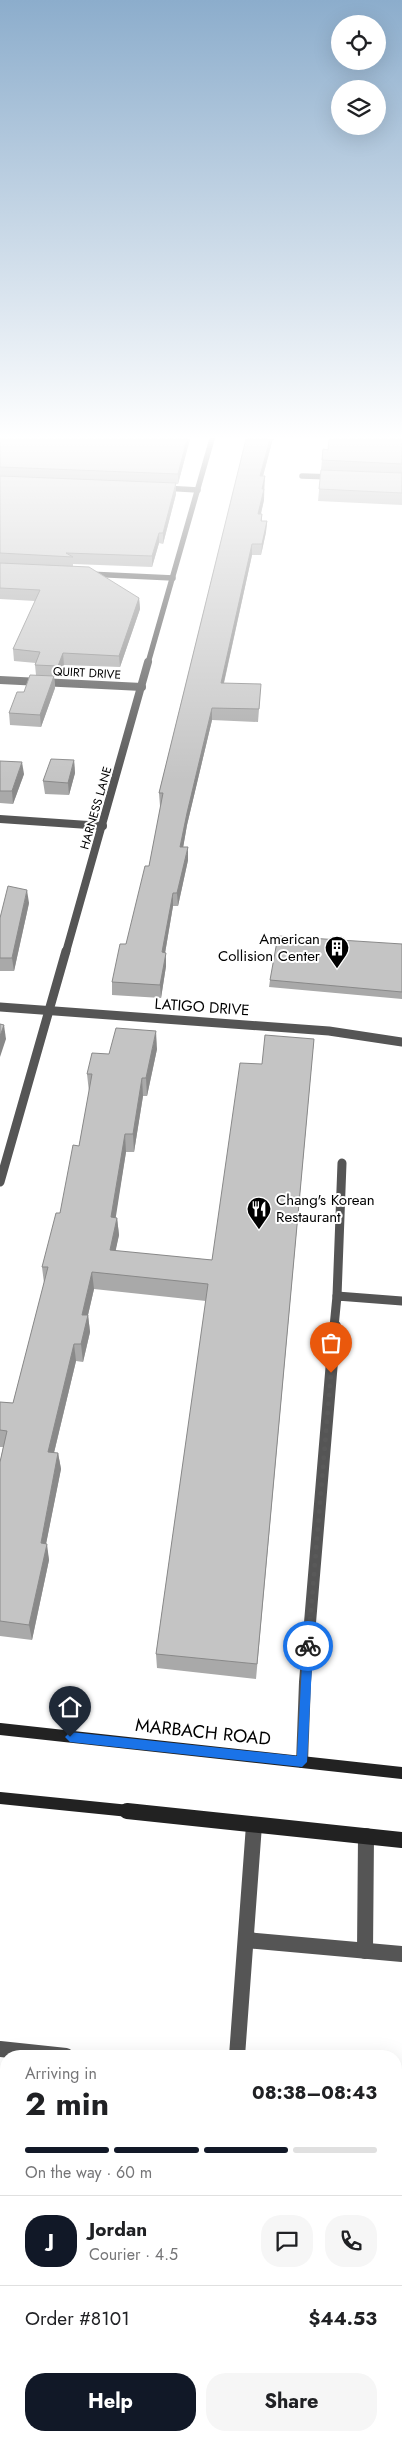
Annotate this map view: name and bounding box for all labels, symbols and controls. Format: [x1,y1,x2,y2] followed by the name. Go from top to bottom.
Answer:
[331,15,386,135] map controls
[331,15,386,70] button: locate
[331,80,386,135] button: layers
[52,662,122,684] street label: QUIRT DRIVE
[76,764,116,852] street label: HARNESS LANE
[218,928,321,967] place label: American Collision Center
[324,935,350,969] building icon: American Collision Center
[154,993,250,1021] street label: LATIGO DRIVE
[276,1189,375,1228] place label: Chang's Korean Restaurant
[246,1196,272,1230] restaurant icon: Chang's Korean Restaurant
[310,1322,352,1373] pin
[317,1329,345,1357] icon: bag
[283,1621,333,1671] courier
[294,1632,322,1660] icon: bike
[49,1686,91,1737] pin
[56,1693,84,1721] icon: home
[134,1712,272,1752] street label: MARBACH ROAD
[25,2062,97,2085] text: Arriving in
[252,2079,377,2106] text: 08:38–08:43
[25,2081,109,2127] text: 2 min
[25,2161,152,2184] text: On the way · 60 m
[261,2215,313,2267] button: chat
[325,2215,377,2267] button: phone
[89,2216,147,2243] text: Jordan
[48,2227,54,2254] text: J
[89,2243,178,2266] text: Courier · 4.5
[25,2305,130,2332] text: Order #8101
[308,2305,377,2332] text: $44.53
[25,2373,196,2431] button: Help
[206,2373,377,2431] button: Share

